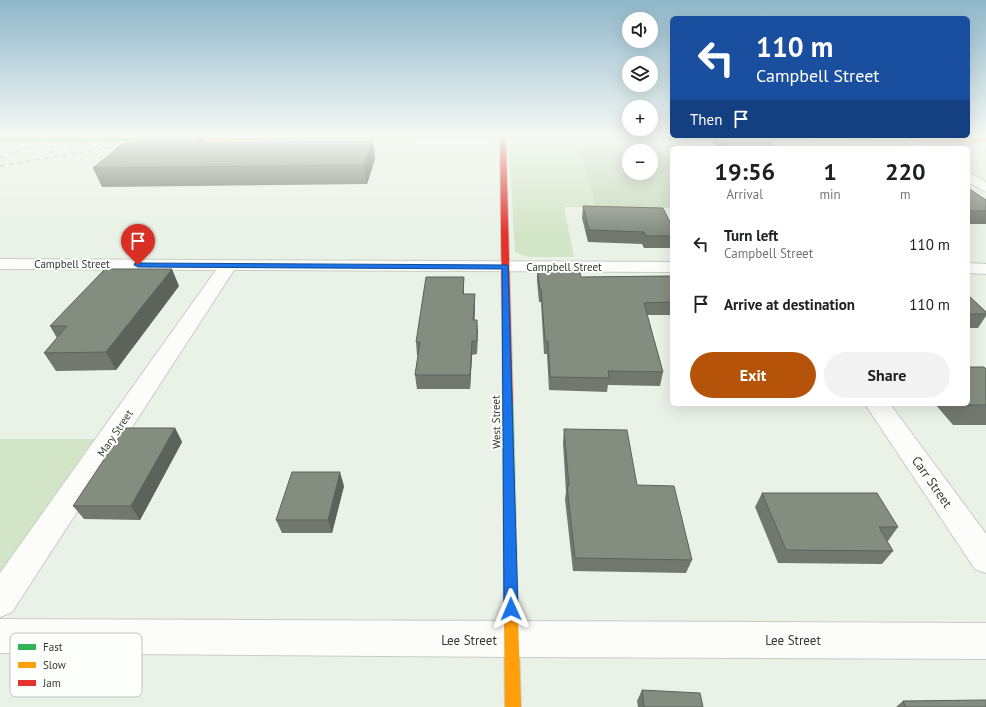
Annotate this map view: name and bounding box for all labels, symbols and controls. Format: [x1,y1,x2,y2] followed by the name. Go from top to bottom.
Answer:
[622,12,658,180] map controls
[622,12,658,48] button: sound
[756,28,833,65] text: 110 m
[690,32,742,84] icon: left
[622,56,658,92] button: layers
[756,64,879,87] text: Campbell Street
[622,100,658,136] button: +
[730,108,752,130] icon: arrive
[690,110,722,129] text: Then
[622,144,658,180] button: −
[714,156,775,187] text: 19:56
[823,156,837,187] text: 1
[885,156,926,187] text: 220
[727,186,763,203] text: Arrival
[819,186,841,203] text: min
[900,186,911,203] text: m
[121,224,155,265] pin
[724,226,778,245] text: Turn left
[127,230,149,252] icon: arrive
[690,233,712,255] icon: left
[909,235,950,254] text: 110 m
[724,245,813,262] text: Campbell Street
[34,257,110,271] street label: Campbell Street
[526,260,602,274] street label: Campbell Street
[690,293,712,315] icon: arrive
[724,295,855,314] text: Arrive at destination
[909,295,950,314] text: 110 m
[690,352,816,398] button: Exit
[824,352,950,398] button: Share
[489,395,503,449] street label: West Street
[94,407,136,459] street label: Mary Street
[908,453,956,512] street label: Carr Street
[490,588,532,630] position arrow
[441,632,497,649] street label: Lee Street
[765,632,821,649] street label: Lee Street
[10,633,142,697] legend
[43,640,63,654] text: Fast
[43,658,66,672] text: Slow
[42,676,61,690] text: Jam

